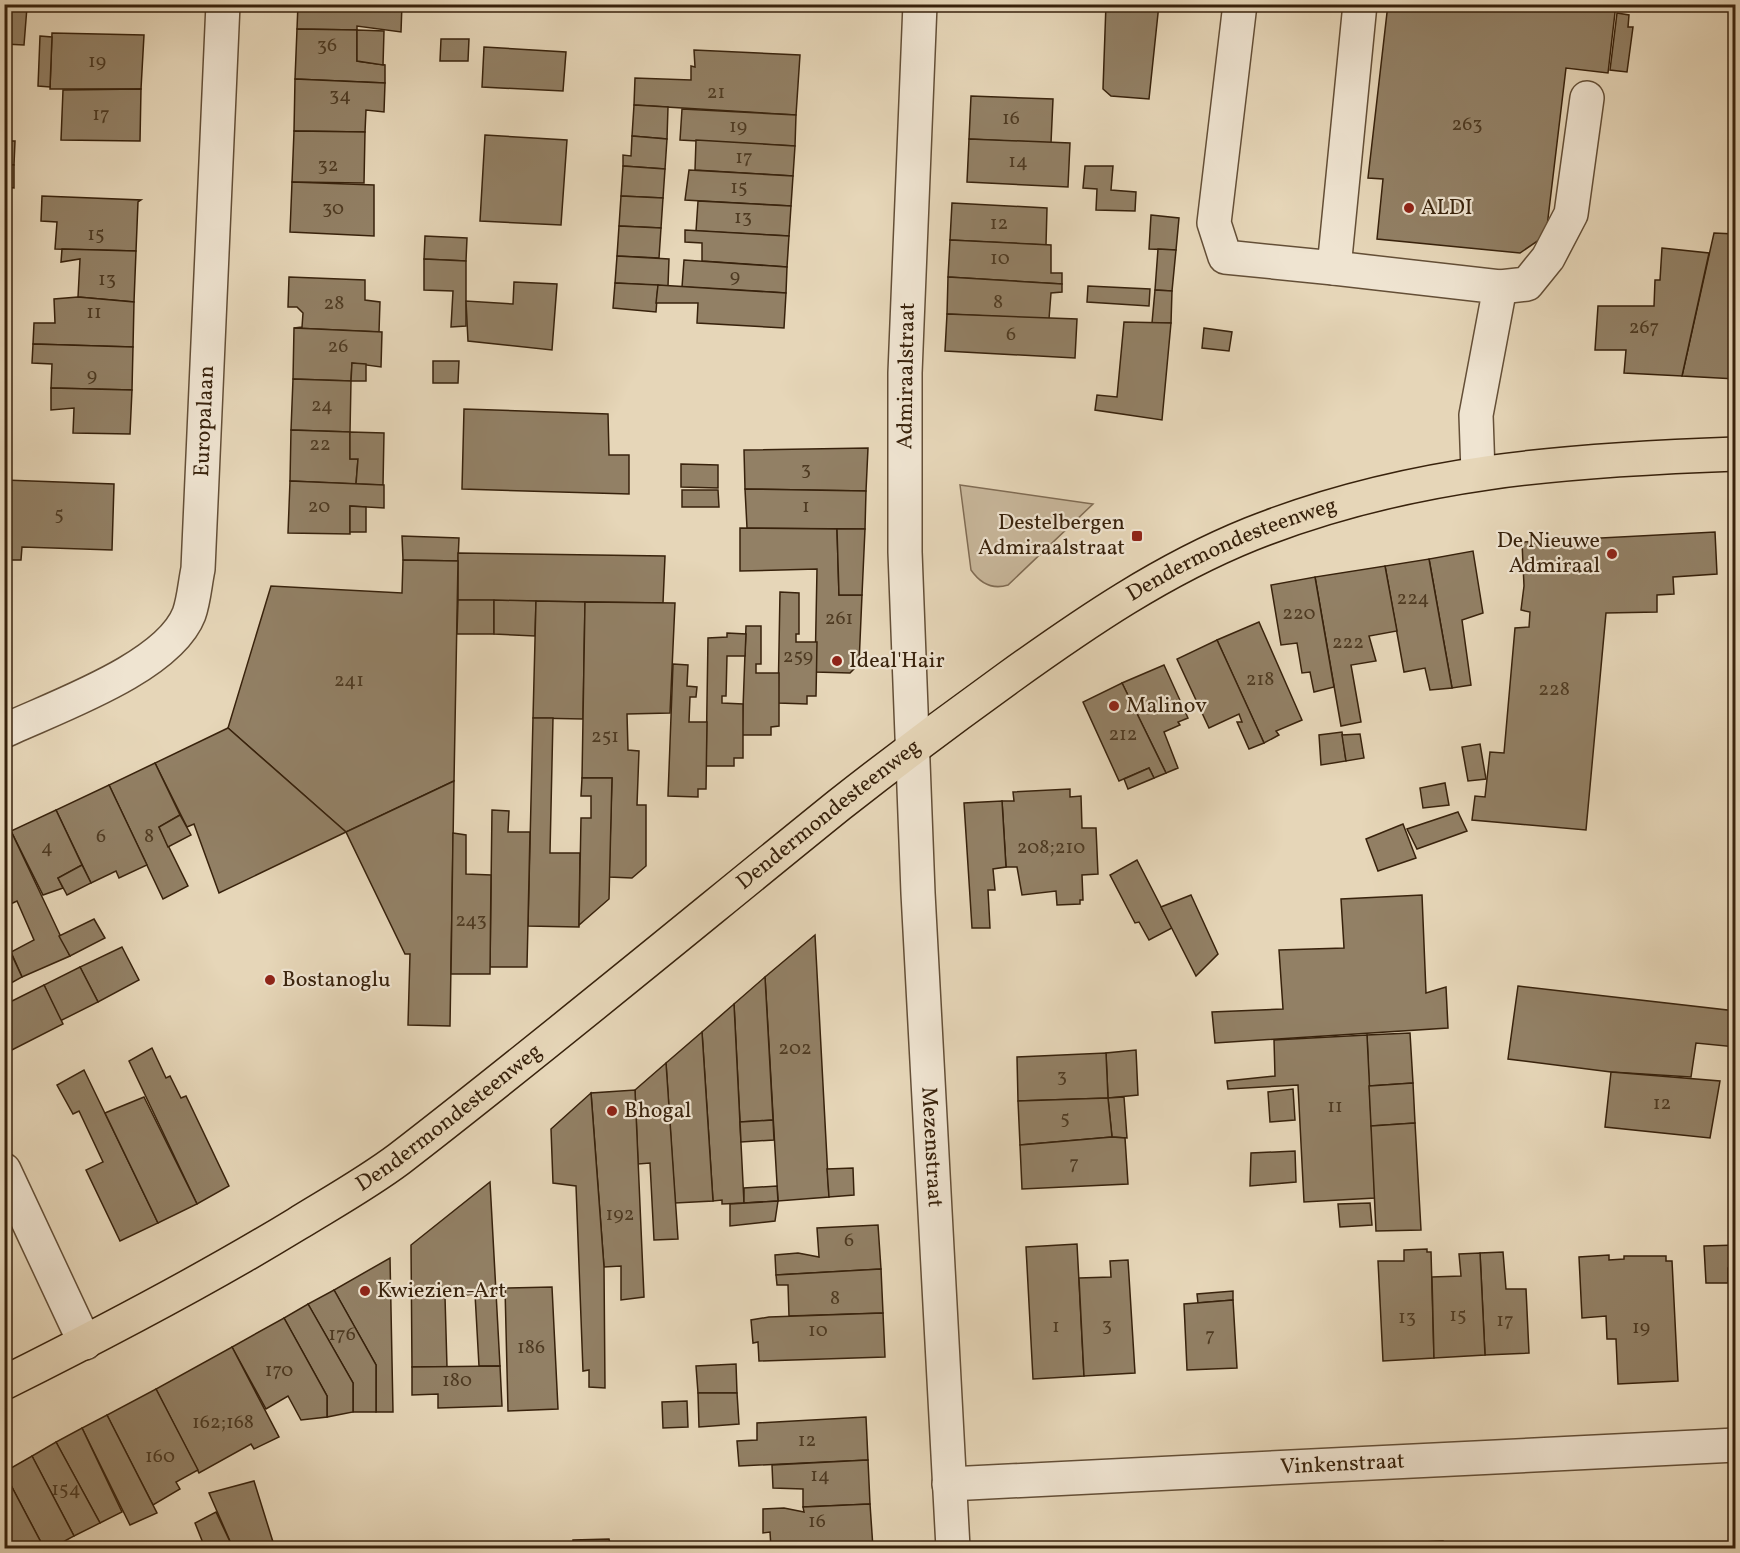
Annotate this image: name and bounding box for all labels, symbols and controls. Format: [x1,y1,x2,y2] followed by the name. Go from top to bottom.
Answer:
[317,32,337,60] house number: 36
[88,48,106,76] house number: 19
[707,79,725,107] house number: 21
[329,82,351,110] house number: 34
[92,101,110,129] house number: 17
[1002,105,1020,133] house number: 16
[1452,111,1482,139] house number: 263
[729,113,747,141] house number: 19
[735,144,753,172] house number: 17
[1008,148,1028,176] house number: 14
[318,152,339,180] house number: 32
[730,174,748,202] house number: 15
[1421,193,1473,224] place label: ALDI
[322,195,344,223] house number: 30
[1402,201,1416,215] marker: ALDI
[734,204,752,232] house number: 13
[990,210,1008,238] house number: 12
[87,221,105,249] house number: 15
[990,245,1010,273] house number: 10
[730,263,740,291] house number: 9
[98,266,116,294] house number: 13
[993,289,1003,317] house number: 8
[324,290,344,318] house number: 28
[86,299,102,327] house number: 11
[890,302,924,450] street label: Admiraalstraat
[1629,314,1659,342] house number: 267
[1006,321,1016,349] house number: 6
[328,333,348,361] house number: 26
[87,362,97,390] house number: 9
[187,365,222,478] street label: Europalaan
[311,392,333,420] house number: 24
[309,431,331,459] house number: 22
[801,456,811,484] house number: 3
[1121,490,1341,610] street label: Dendermondesteenweg
[308,493,330,521] house number: 20
[802,493,810,521] house number: 1
[54,501,64,529] house number: 5
[978,508,1125,564] place label: Destelbergen Admiraalstraat
[1497,526,1600,582] place label: De Nieuwe Admiraal
[1130,529,1144,543] marker: Destelbergen Admiraalstraat
[1605,547,1619,561] marker: De Nieuwe Admiraal
[1397,585,1429,613] house number: 224
[1282,600,1316,628] house number: 220
[825,605,853,633] house number: 261
[1332,629,1364,657] house number: 222
[783,643,813,671] house number: 259
[849,646,945,677] place label: Ideal'Hair
[830,654,844,668] marker: Ideal'Hair
[1246,666,1274,694] house number: 218
[334,667,364,695] house number: 241
[1538,676,1570,704] house number: 228
[1126,691,1207,722] place label: Malinov
[1107,699,1121,713] marker: Malinov
[1108,721,1138,749] house number: 212
[591,723,619,751] house number: 251
[730,732,927,898] street label: Dendermondesteenweg
[96,823,106,851] house number: 6
[144,823,154,851] house number: 8
[41,834,53,862] house number: 4
[1017,834,1085,862] house number: 208;210
[455,907,487,935] house number: 243
[282,965,391,996] place label: Bostanoglu
[263,973,277,987] marker: Bostanoglu
[778,1035,812,1063] house number: 202
[350,1037,549,1200] street label: Dendermondesteenweg
[1057,1063,1067,1091] house number: 3
[913,1086,950,1208] street label: Mezenstraat
[1653,1090,1671,1118] house number: 12
[1327,1093,1343,1121] house number: 11
[624,1096,691,1127] place label: Bhogal
[605,1104,619,1118] marker: Bhogal
[1060,1105,1070,1133] house number: 5
[1069,1150,1079,1178] house number: 7
[606,1201,634,1229] house number: 192
[844,1227,854,1255] house number: 6
[377,1276,506,1307] place label: Kwiezien-Art
[358,1284,372,1298] marker: Kwiezien-Art
[830,1285,840,1313] house number: 8
[1449,1302,1467,1330] house number: 15
[1398,1304,1416,1332] house number: 13
[1496,1307,1514,1335] house number: 17
[1102,1312,1112,1340] house number: 3
[1052,1313,1060,1341] house number: 1
[1632,1314,1650,1342] house number: 19
[808,1317,828,1345] house number: 10
[328,1321,356,1349] house number: 176
[1205,1322,1215,1350] house number: 7
[517,1334,545,1362] house number: 186
[265,1357,293,1385] house number: 170
[442,1367,472,1395] house number: 180
[192,1409,254,1437] house number: 162;168
[798,1427,816,1455] house number: 12
[145,1443,175,1471] house number: 160
[1279,1446,1406,1483] street label: Vinkenstraat
[810,1462,830,1490] house number: 14
[51,1476,81,1504] house number: 154
[808,1508,826,1536] house number: 16

